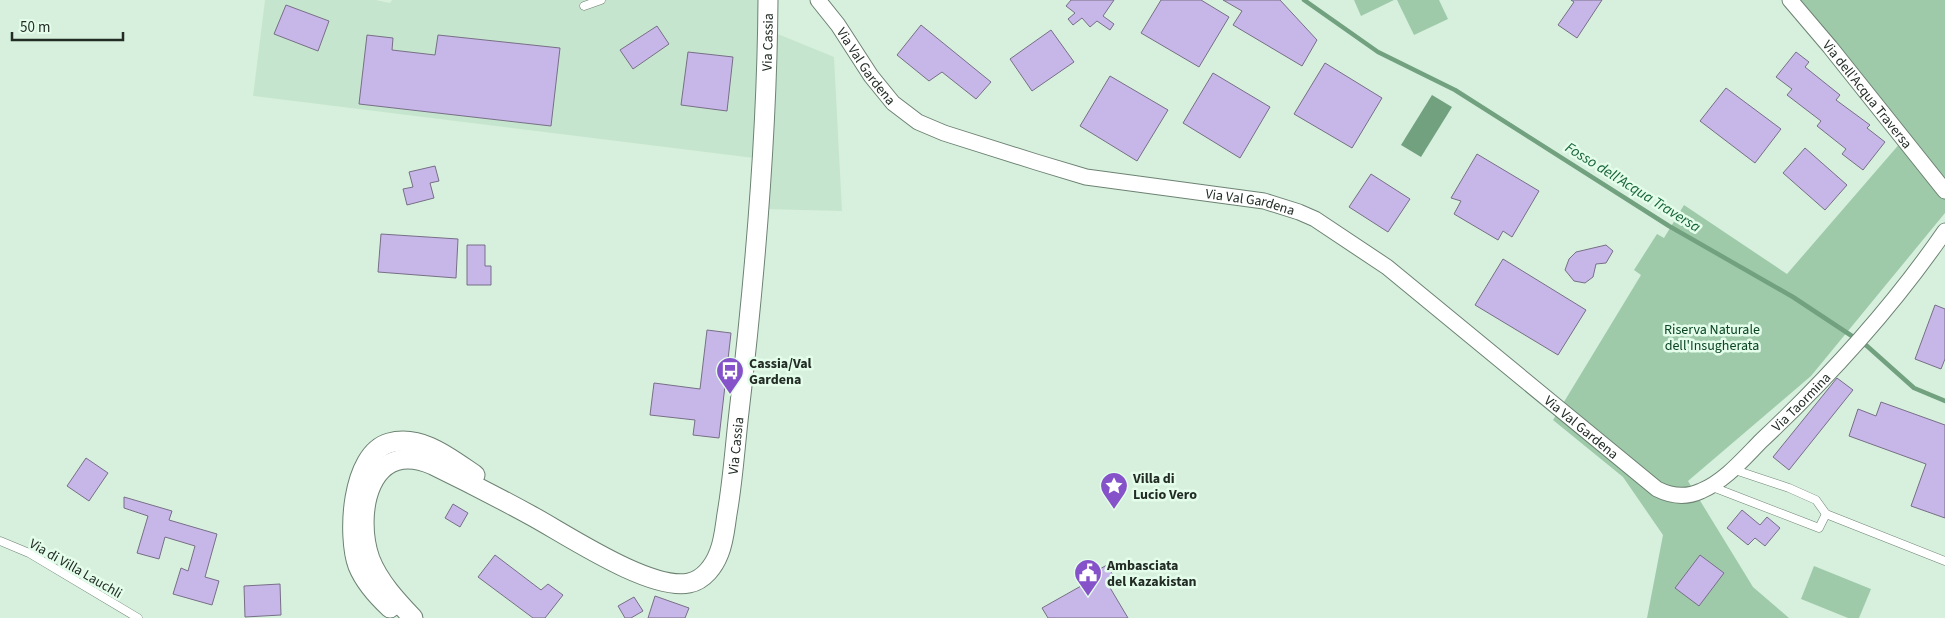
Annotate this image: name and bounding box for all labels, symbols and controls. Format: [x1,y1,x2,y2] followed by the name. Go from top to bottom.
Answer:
[12,10,124,42] scale bar
[758,13,779,71] street label: Via Cassia
[20,17,50,38] text: 50 m
[831,24,900,110] street label: Via Val Gardena
[1817,36,1916,153] street label: Via dell'Acqua Traversa
[1561,137,1704,238] water label: Fosso dell'Acqua Traversa
[1204,184,1297,221] street label: Via Val Gardena
[1664,320,1760,356] park label: Riserva Naturale dell'Insugherata
[749,354,812,390] place label: Cassia/Val Gardena
[715,356,745,395] bus stop icon: Cassia/Val Gardena
[1768,368,1836,437] street label: Via Taormina
[1539,391,1622,464] street label: Via Val Gardena
[724,416,749,476] street label: Via Cassia
[1132,469,1197,505] place label: Villa di Lucio Vero
[1099,471,1129,510] place icon: Villa di Lucio Vero
[25,534,126,604] street label: Via di Villa Lauchli
[1106,556,1197,592] place label: Ambasciata del Kazakistan
[1073,558,1103,597] public building icon: Ambasciata del Kazakistan

